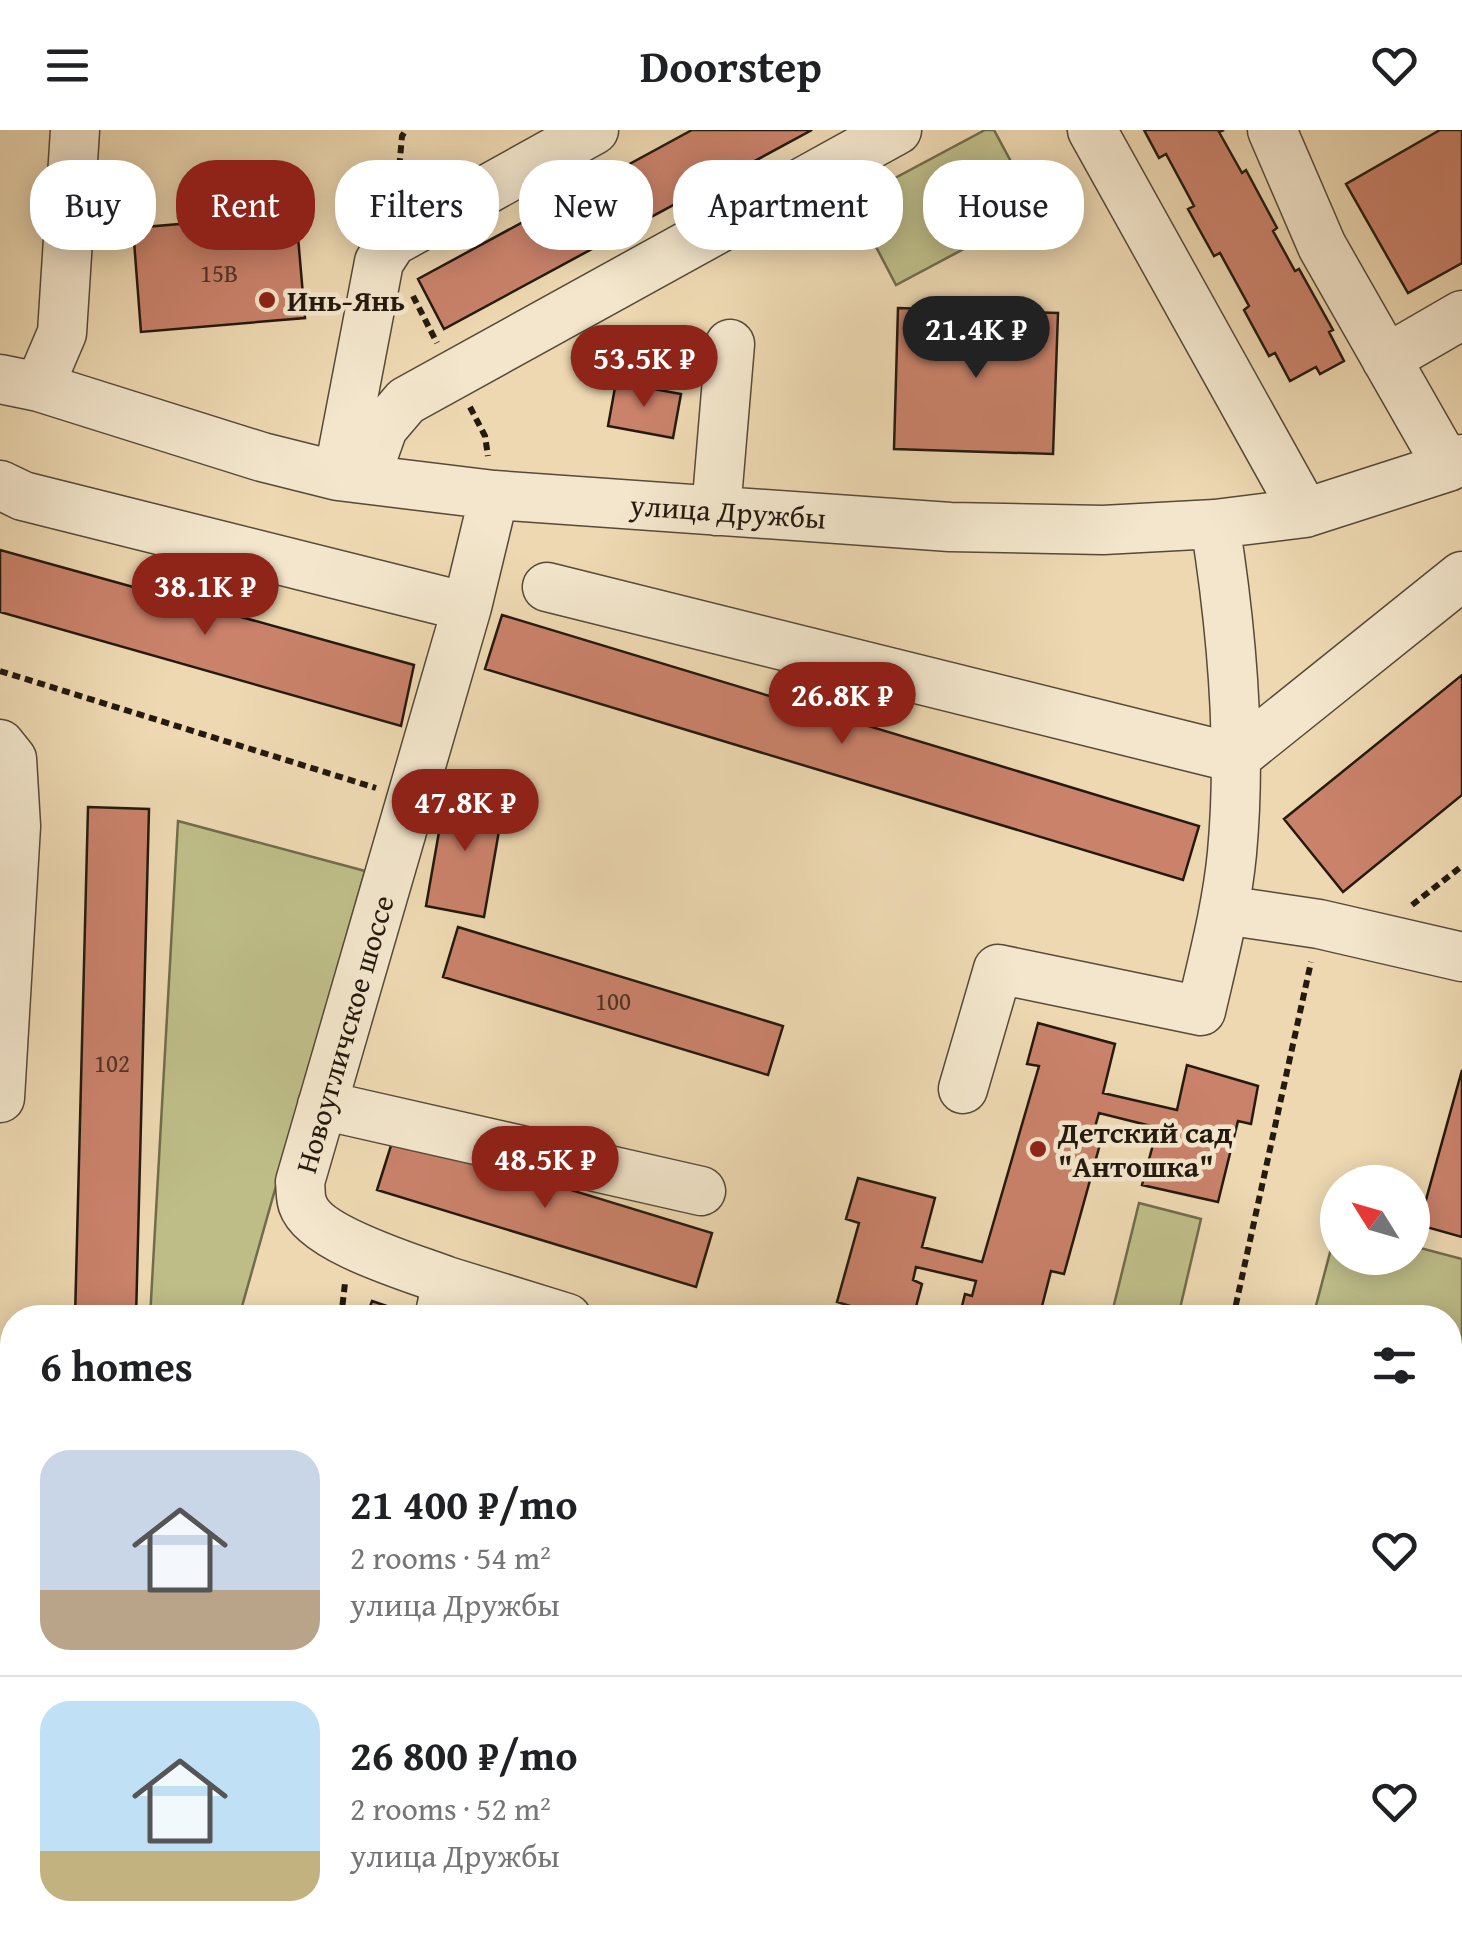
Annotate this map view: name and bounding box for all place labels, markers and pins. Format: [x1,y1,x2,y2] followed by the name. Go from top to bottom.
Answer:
[287,278,405,322] place label: Инь-Янь
[256,289,278,311] marker: Инь-Янь
[884,296,1068,381] pin: 21.4K ₽
[552,325,736,410] pin: 53.5K ₽
[113,553,297,638] pin: 38.1K ₽
[750,662,934,747] pin: 26.8K ₽
[373,769,557,854] pin: 47.8K ₽
[1057,1110,1233,1188] place label: Детский сад "Антошка"
[453,1126,637,1211] pin: 48.5K ₽
[1027,1138,1049,1160] marker: Детский сад "Антошка"

